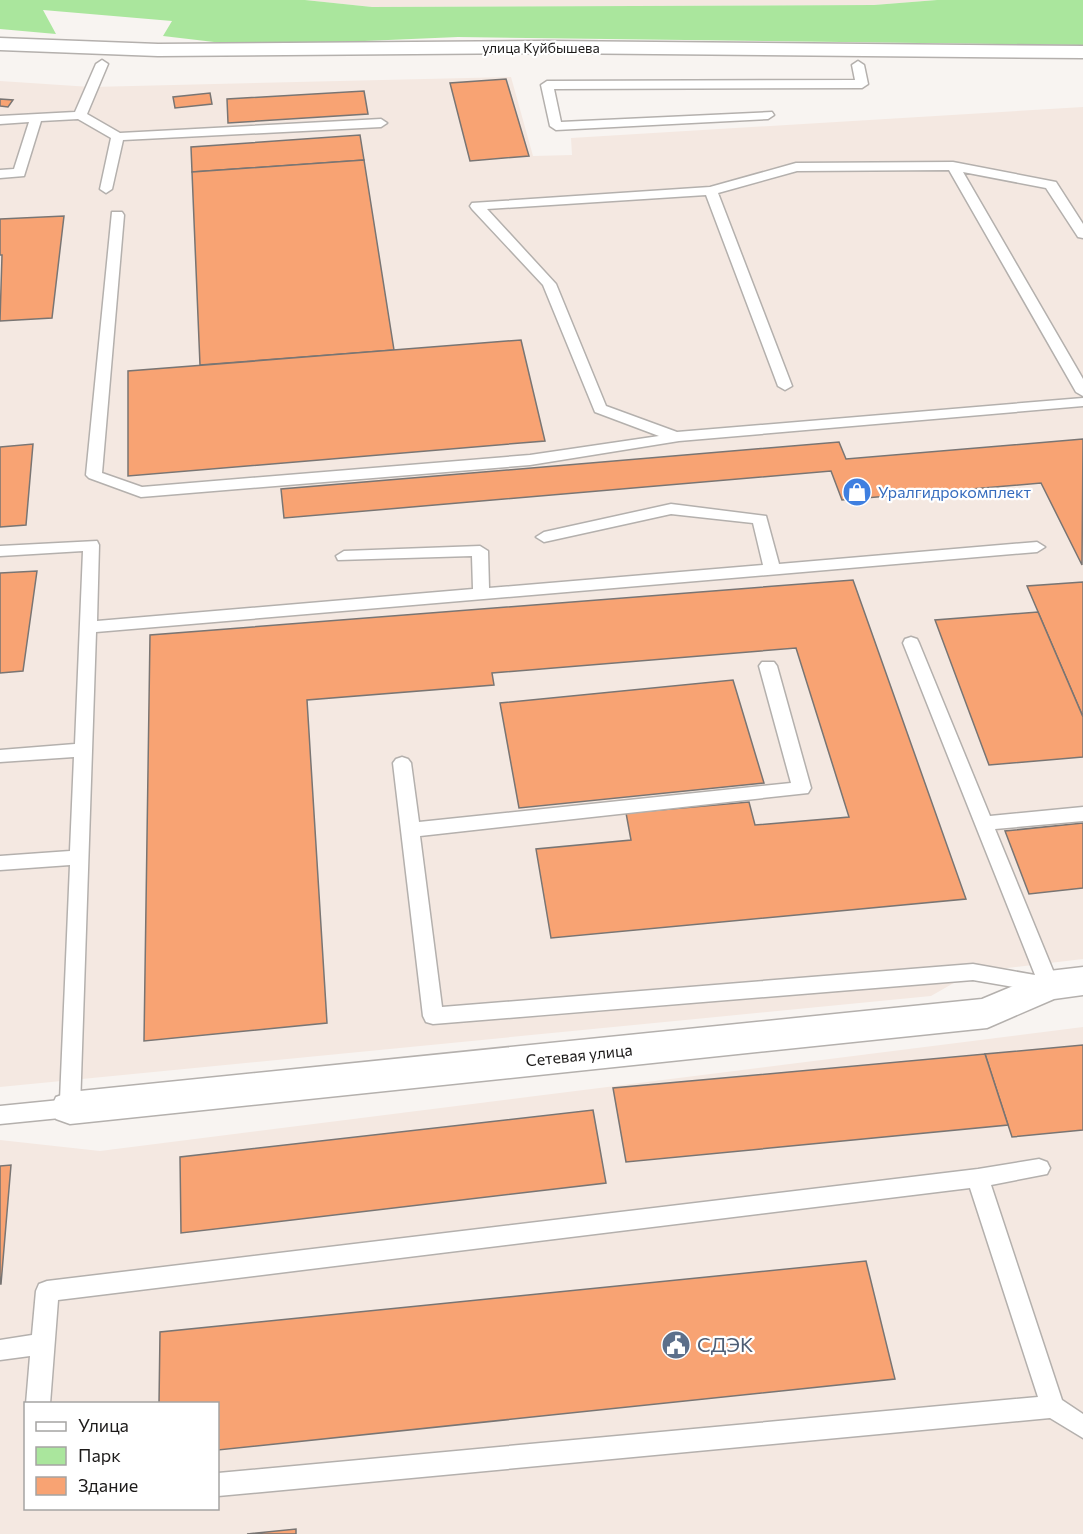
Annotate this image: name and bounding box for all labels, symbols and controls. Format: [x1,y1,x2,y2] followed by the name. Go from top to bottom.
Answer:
[482,39,600,56] street label: улица Куйбышева
[841,476,873,508] shop icon: Уралгидрокомплект
[878,482,1032,501] place label: Уралгидрокомплект
[525,1039,633,1070] street label: Сетевая улица
[660,1329,692,1361] public building icon: СДЭК
[697,1332,754,1356] place label: СДЭК
[24,1402,219,1510] legend
[78,1414,129,1436] text: Улица
[78,1444,121,1466] text: Парк
[78,1474,138,1496] text: Здание

